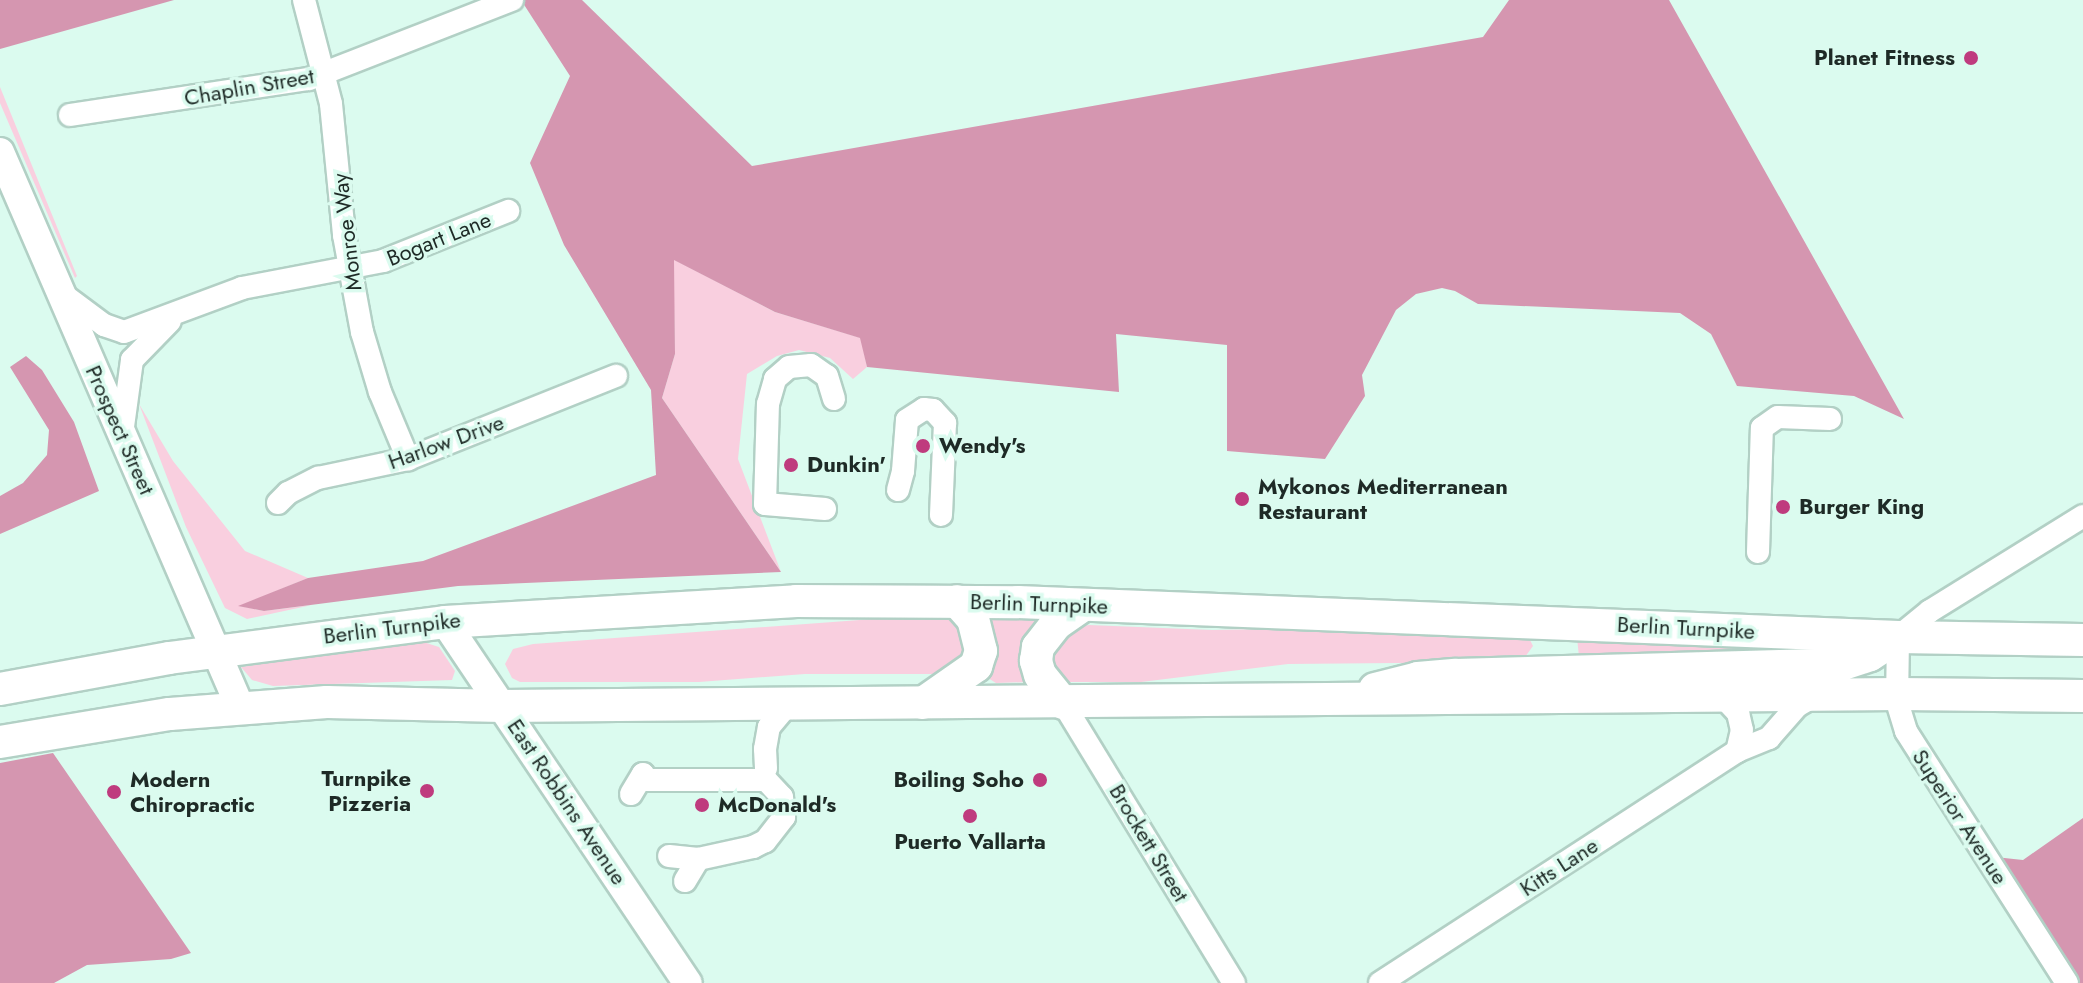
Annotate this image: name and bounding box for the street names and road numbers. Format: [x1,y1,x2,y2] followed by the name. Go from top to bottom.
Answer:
[182,63,316,111] street label: Chaplin Street
[327,172,367,292] street label: Monroe Way
[383,206,495,272] street label: Bogart Lane
[80,361,160,499] street label: Prospect Street
[385,409,507,475] street label: Harlow Drive
[970,588,1108,620] street label: Berlin Turnpike
[322,606,462,650] street label: Berlin Turnpike
[1616,611,1756,645] street label: Berlin Turnpike
[502,714,632,890] street label: East Robbins Avenue
[1907,745,2013,889] street label: Superior Avenue
[1104,779,1194,907] street label: Brockett Street
[1515,832,1603,902] street label: Kitts Lane

